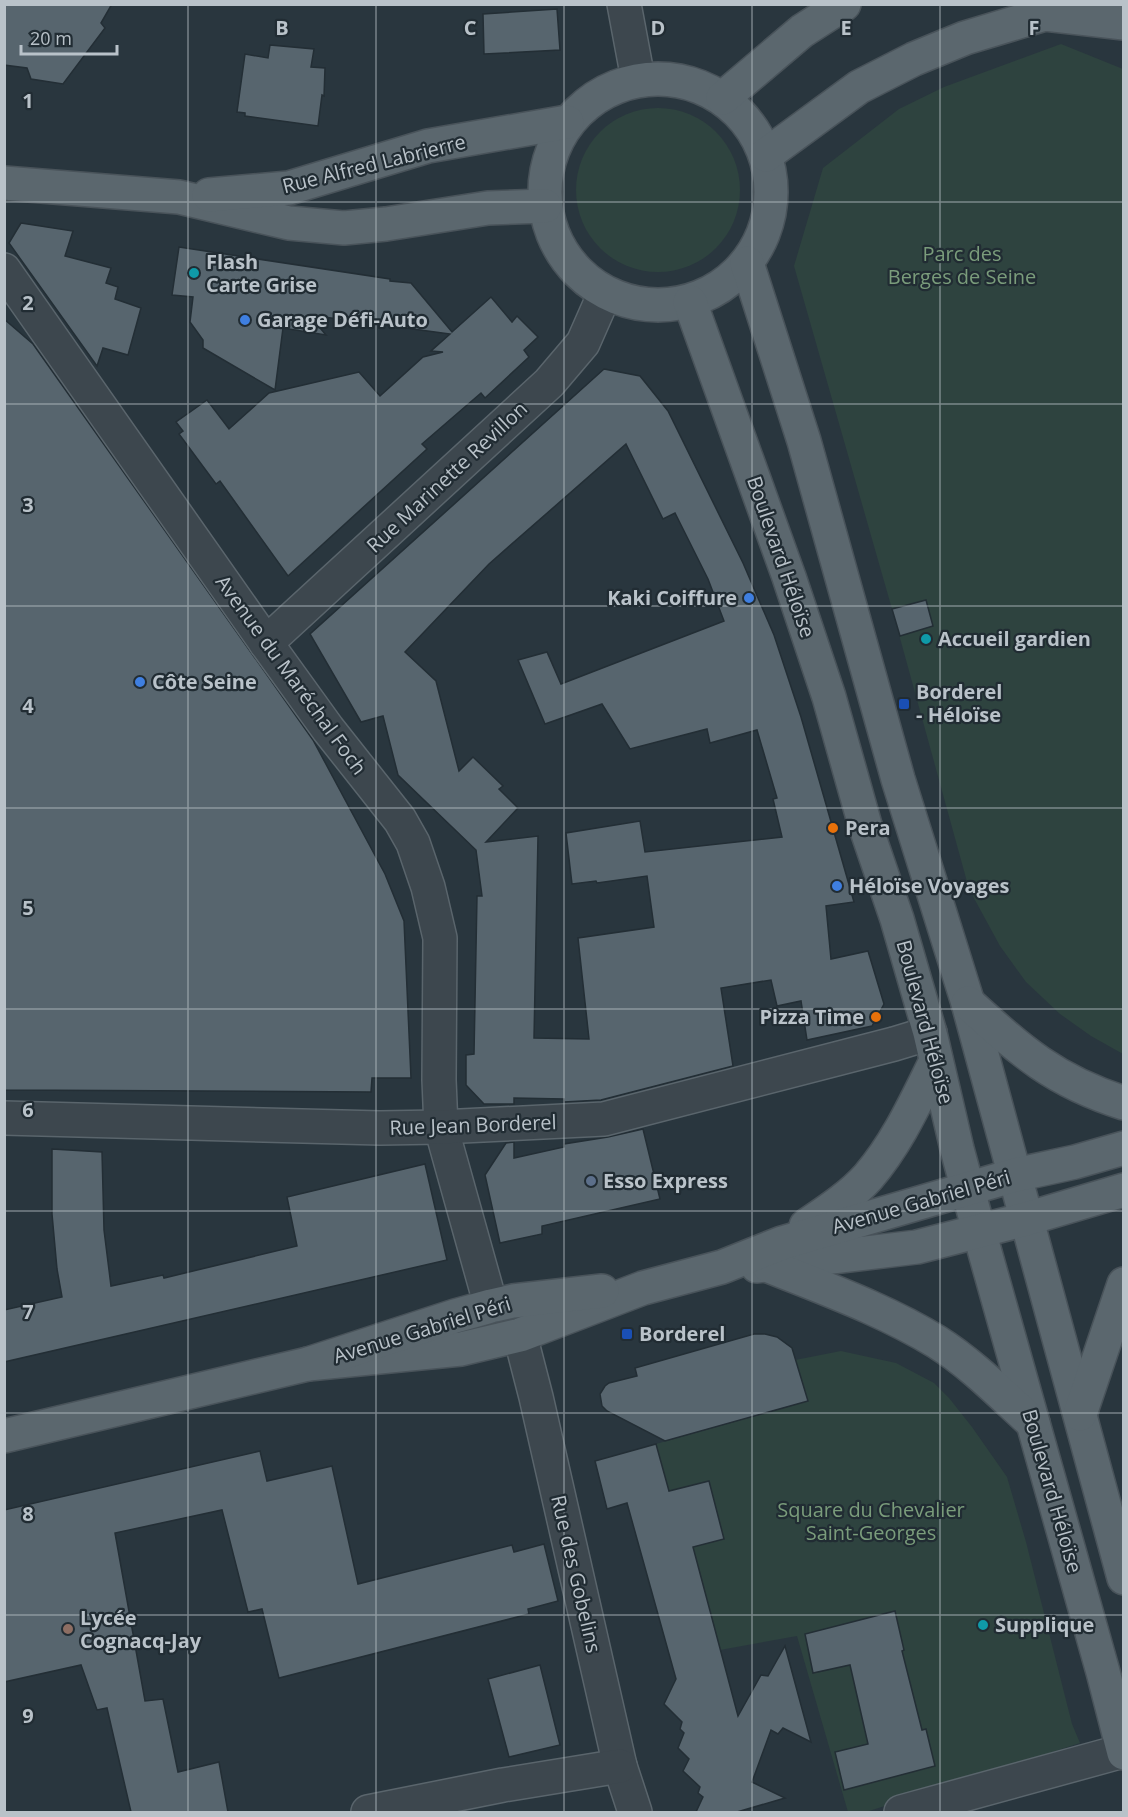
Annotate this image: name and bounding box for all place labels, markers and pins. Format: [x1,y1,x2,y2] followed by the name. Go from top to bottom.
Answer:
[206,248,317,298] place label: Flash Carte Grise
[187,266,201,280] marker: Flash Carte Grise
[257,306,428,333] place label: Garage Défi-Auto
[238,313,252,327] marker: Garage Défi-Auto
[607,584,737,611] place label: Kaki Coiffure
[742,591,756,605] marker: Kaki Coiffure
[938,625,1091,652] place label: Accueil gardien
[919,632,933,646] marker: Accueil gardien
[152,668,257,695] place label: Côte Seine
[133,675,147,689] marker: Côte Seine
[916,678,1002,728] place label: Borderel - Héloïse
[897,697,911,711] marker: Borderel - Héloïse
[845,814,891,841] place label: Pera
[826,821,840,835] marker: Pera
[849,872,1010,899] place label: Héloïse Voyages
[830,879,844,893] marker: Héloïse Voyages
[759,1003,864,1030] place label: Pizza Time
[869,1010,883,1024] marker: Pizza Time
[603,1167,728,1194] place label: Esso Express
[584,1174,598,1188] marker: Esso Express
[639,1320,725,1347] place label: Borderel
[620,1327,634,1341] marker: Borderel
[80,1604,202,1654] place label: Lycée Cognacq-Jay
[995,1611,1094,1638] place label: Supplique
[976,1618,990,1632] marker: Supplique
[61,1622,75,1636] marker: Lycée Cognacq-Jay

